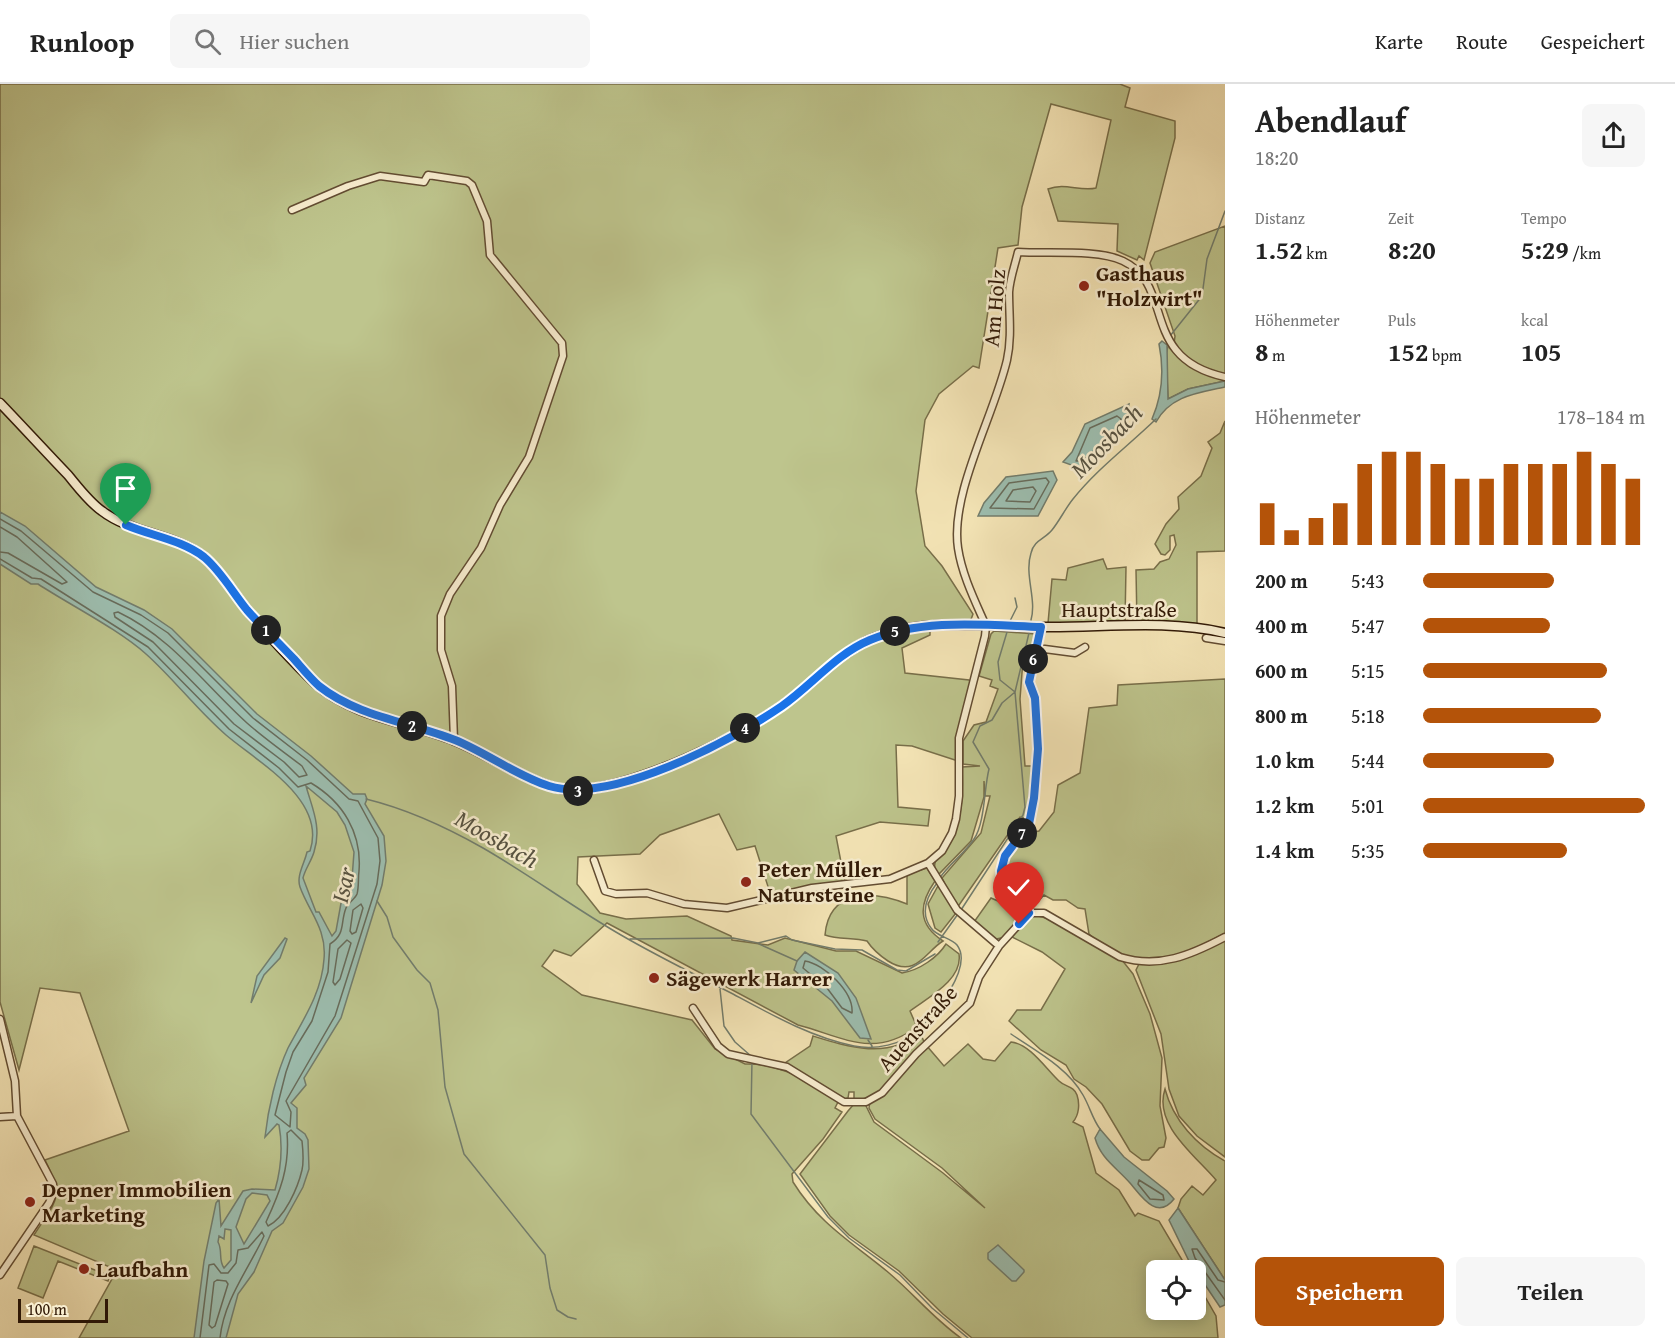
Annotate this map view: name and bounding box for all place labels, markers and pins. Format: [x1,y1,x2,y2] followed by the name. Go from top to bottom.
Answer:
[1096,257,1203,314] place label: Gasthaus "Holzwirt"
[1077,279,1091,293] marker: Gasthaus "Holzwirt"
[100,463,151,525] pin
[251,615,281,645] pin: 1
[880,616,910,646] pin: 5
[1018,644,1048,674] pin: 6
[397,711,427,741] pin: 2
[730,713,760,743] pin: 4
[563,776,593,806] pin: 3
[1007,818,1037,848] pin: 7
[758,853,882,910] place label: Peter Müller Natursteine
[993,862,1044,924] pin
[739,875,753,889] marker: Peter Müller Natursteine
[666,962,832,994] place label: Sägewerk Harrer
[647,971,661,985] marker: Sägewerk Harrer
[42,1173,232,1230] place label: Depner Immobilien Marketing
[23,1195,37,1209] marker: Depner Immobilien Marketing
[96,1253,188,1285] place label: Laufbahn
[77,1262,91,1276] marker: Laufbahn

